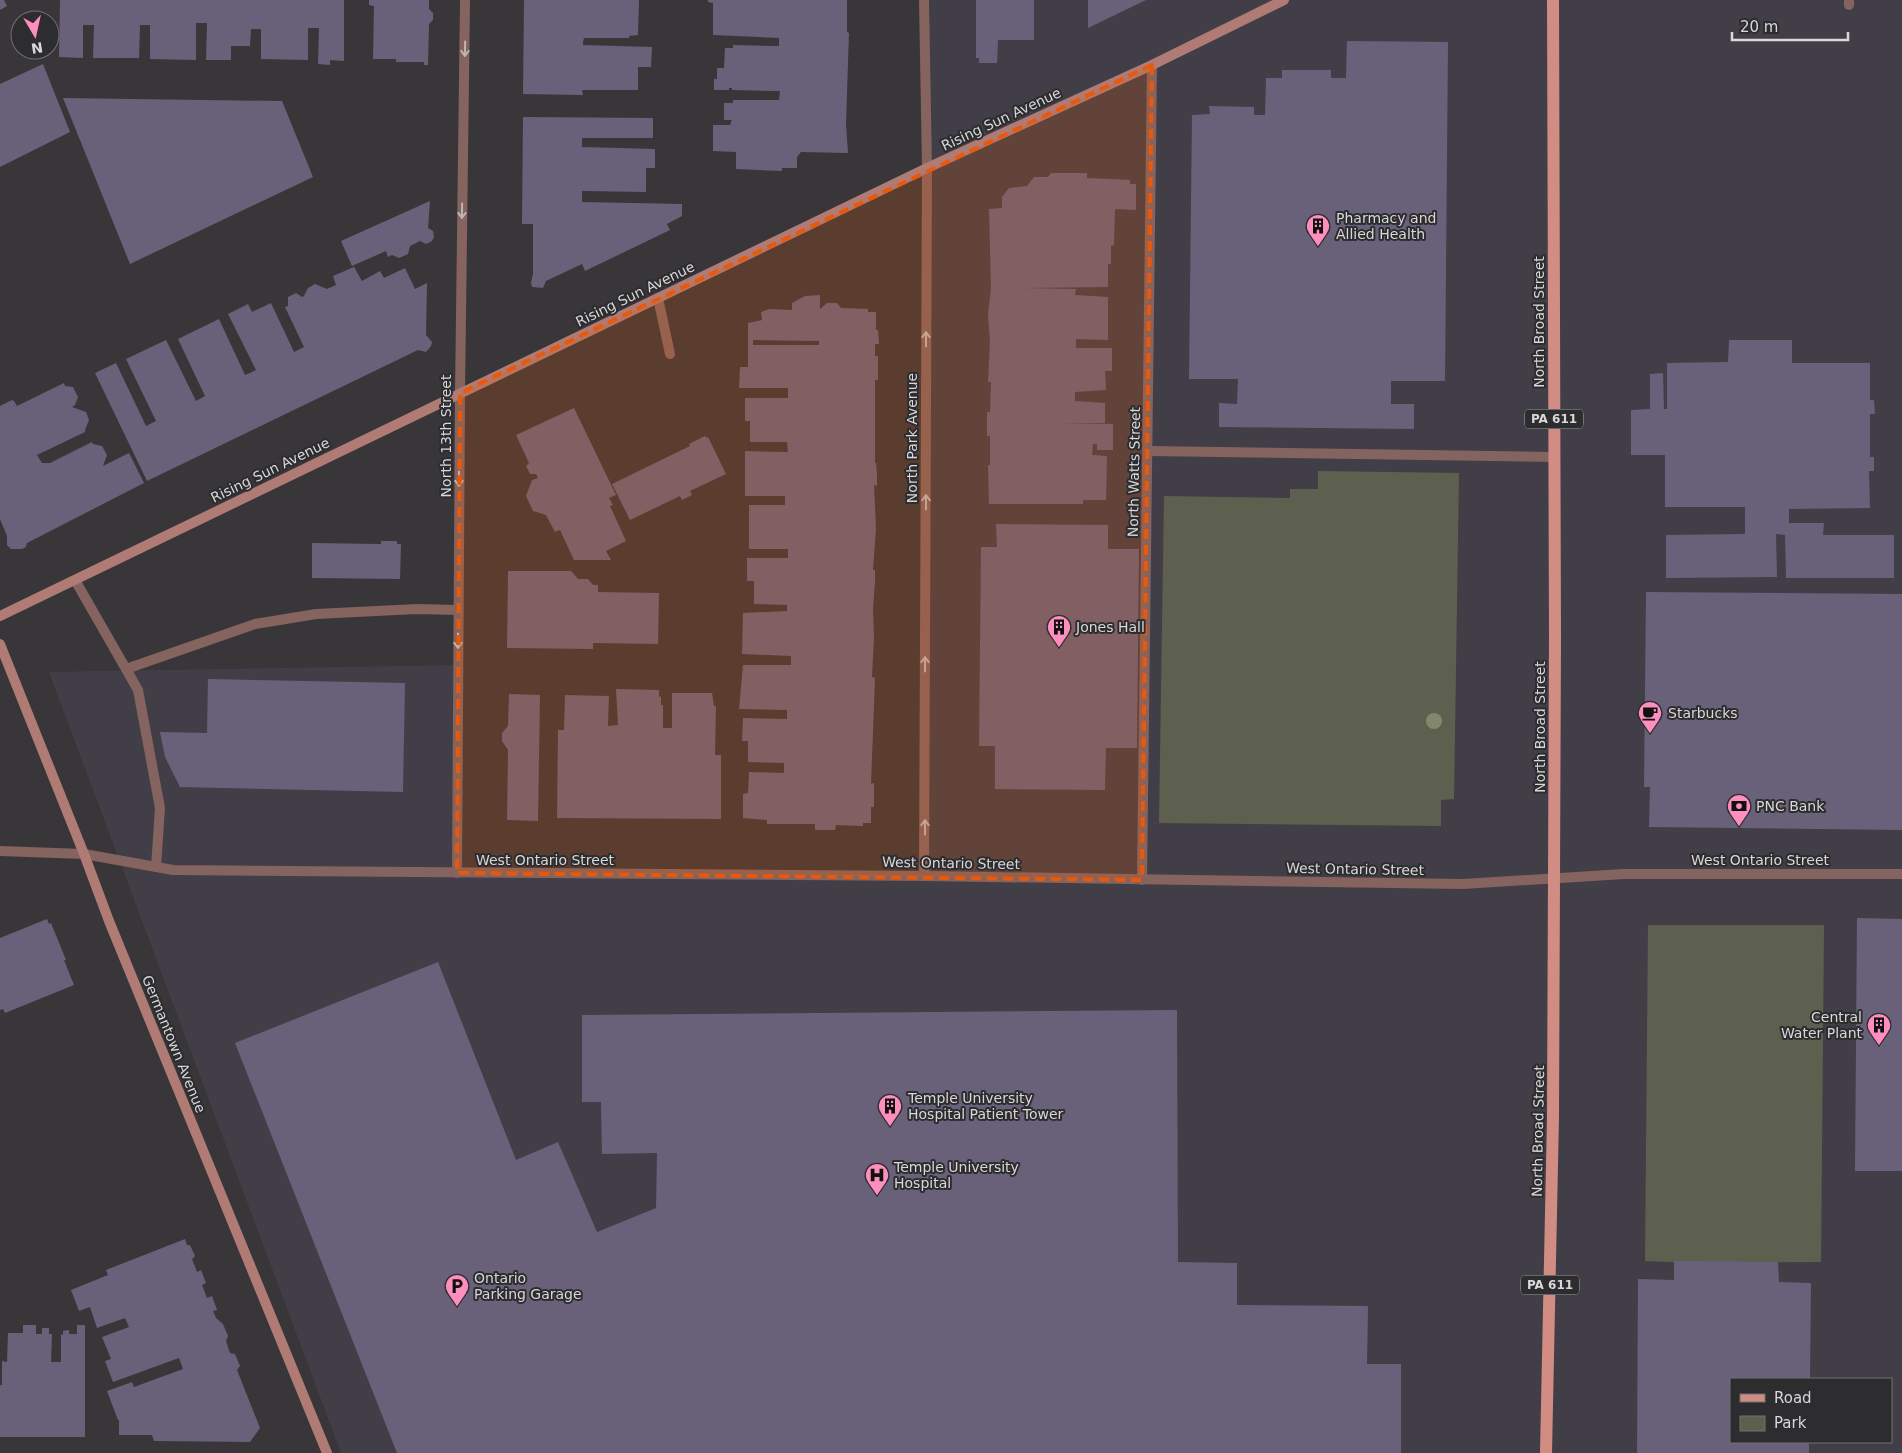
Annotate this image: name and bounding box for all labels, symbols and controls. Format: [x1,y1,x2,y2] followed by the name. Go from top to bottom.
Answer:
[10,10,60,60] north arrow
[1732,10,1848,42] scale bar
[1740,18,1778,36] text: 20 m
[30,39,44,57] text: N
[460,40,469,56] one-way arrow
[939,84,1063,154] street label: Rising Sun Avenue
[457,202,467,219] one-way arrow
[1336,210,1436,242] place label: Pharmacy and Allied Health
[1305,213,1331,247] building icon: Pharmacy and Allied Health
[1531,256,1547,388] street label: North Broad Street
[573,258,697,330] street label: Rising Sun Avenue
[921,332,931,348] one-way arrow
[904,373,920,503] street label: North Park Avenue
[438,374,454,497] street label: North 13th Street
[1125,406,1143,537] street label: North Watts Street
[1525,409,1583,428] road number: PA 611
[208,434,332,506] street label: Rising Sun Avenue
[454,470,464,486] one-way arrow
[921,494,931,510] one-way arrow
[1046,614,1072,648] building icon: Jones Hall
[1075,619,1145,635] place label: Jones Hall
[453,632,463,649] one-way arrow
[920,657,930,673] one-way arrow
[1532,661,1548,793] street label: North Broad Street
[1637,700,1663,734] cafe icon: Starbucks
[1668,705,1738,721] place label: Starbucks
[1726,793,1752,827] bank icon: PNC Bank
[1756,798,1825,814] place label: PNC Bank
[920,819,930,836] one-way arrow
[476,852,615,868] street label: West Ontario Street
[1691,852,1830,868] street label: West Ontario Street
[882,854,1021,872] street label: West Ontario Street
[1286,860,1425,878] street label: West Ontario Street
[139,973,209,1115] street label: Germantown Avenue
[1781,1009,1863,1041] place label: Central Water Plant
[1866,1012,1892,1046] building icon: Central Water Plant
[1529,1065,1547,1197] street label: North Broad Street
[907,1090,1064,1122] place label: Temple University Hospital Patient Tower
[877,1093,903,1127] building icon: Temple University Hospital Patient Tower
[893,1159,1019,1191] place label: Temple University Hospital
[864,1162,890,1196] hospital icon: Temple University Hospital
[474,1270,582,1302] place label: Ontario Parking Garage
[444,1273,470,1307] parking icon: Ontario Parking Garage
[1521,1276,1579,1294] road number: PA 611
[1730,1378,1892,1443] legend
[1774,1389,1812,1407] text: Road
[1774,1414,1807,1432] text: Park

